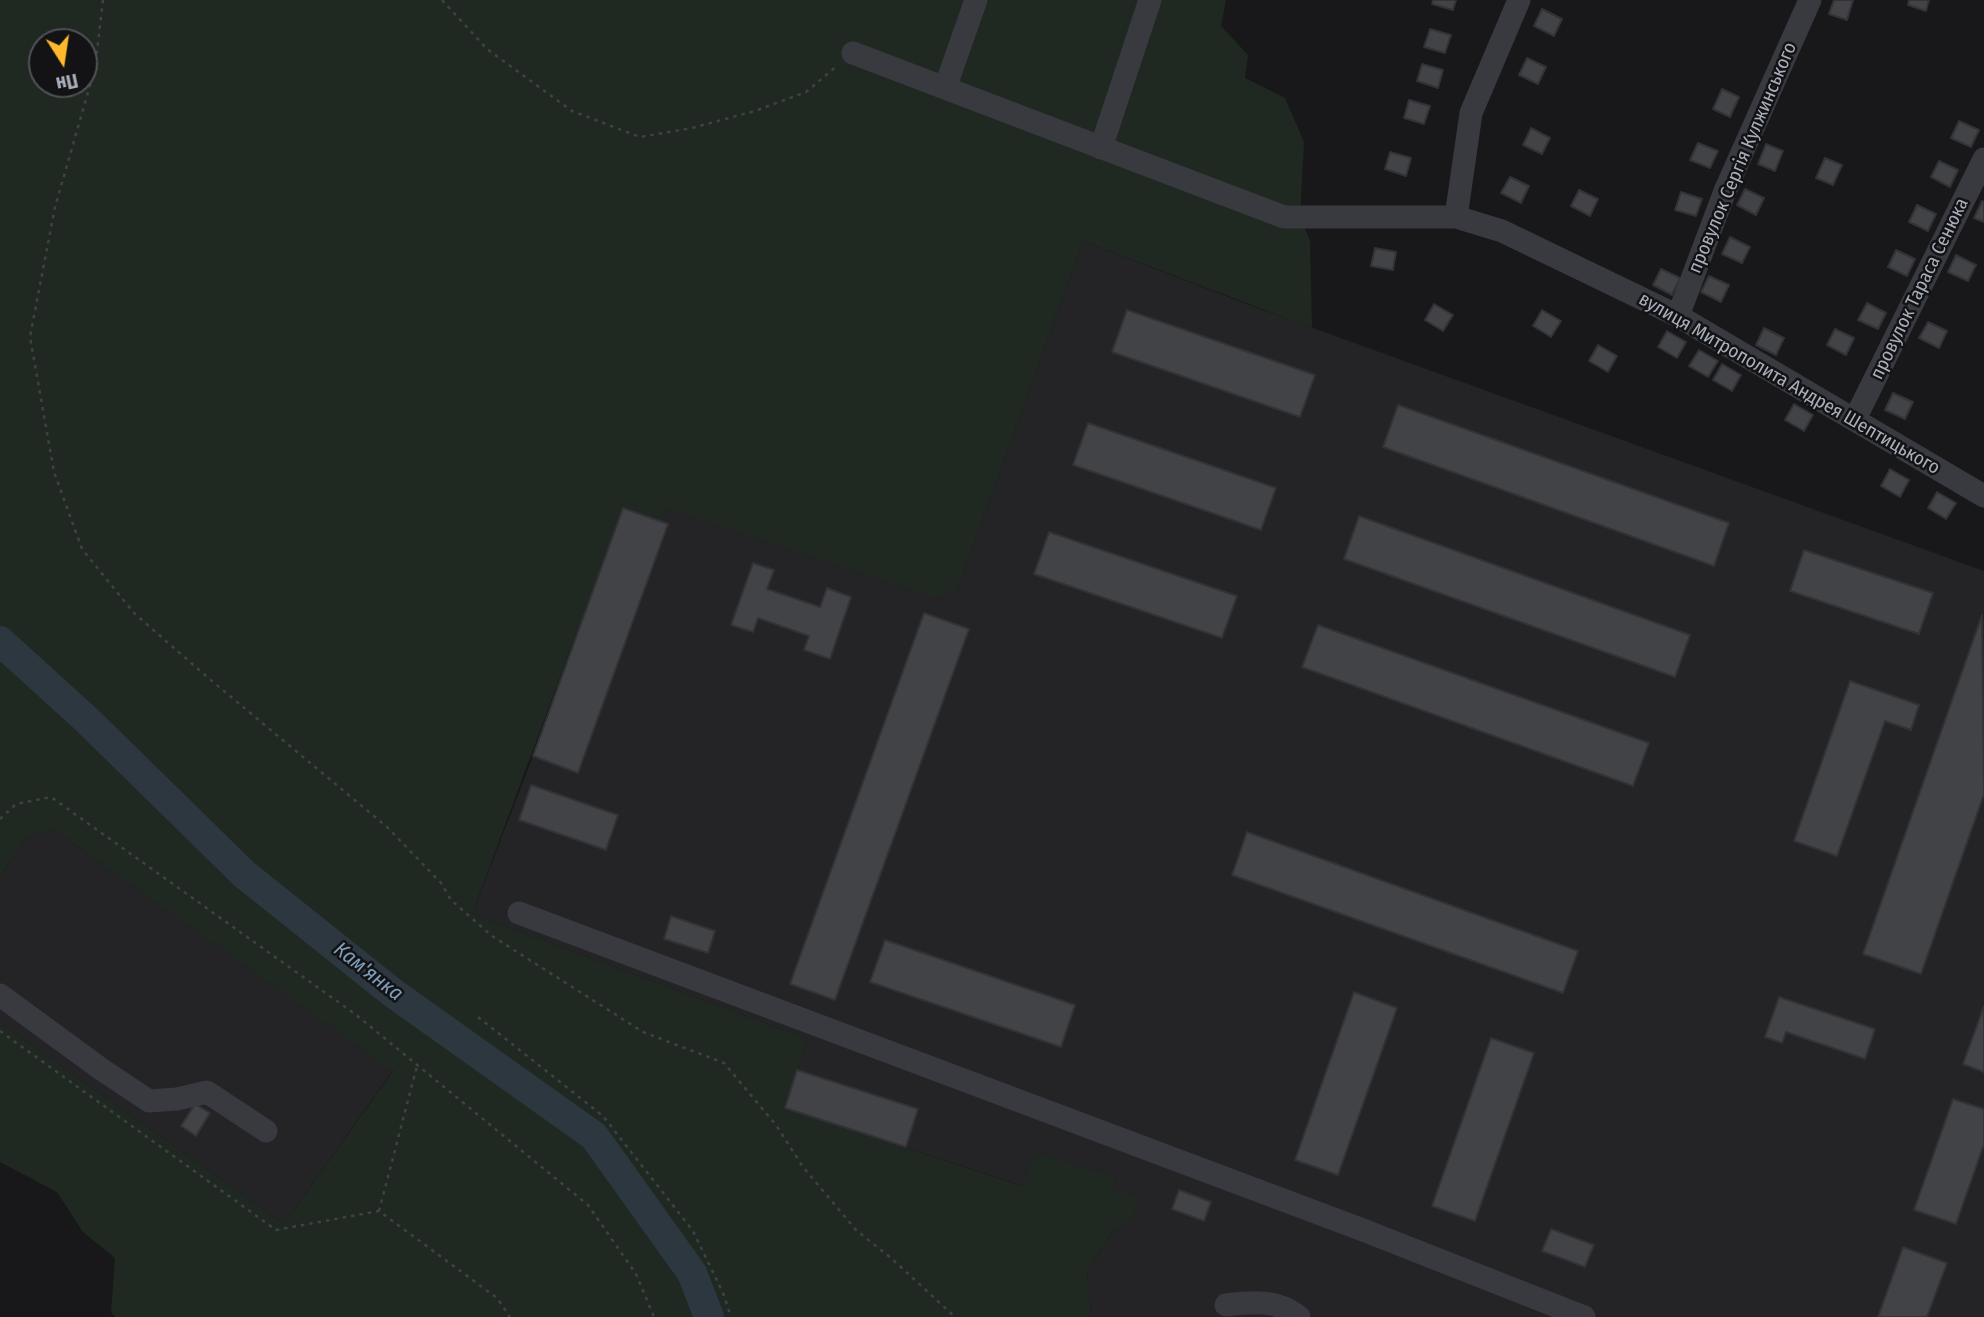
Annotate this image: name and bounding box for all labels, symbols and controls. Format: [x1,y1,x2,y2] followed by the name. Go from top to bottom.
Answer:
[28,28,98,98] north arrow
[1684,39,1802,277] street label: провулок Сергія Кулжинського
[54,69,80,96] text: Пн
[1866,194,1974,384] street label: провулок Тараса Сенюка
[1634,288,1944,480] street label: вулиця Митрополита Андрея Шептицького
[328,937,408,1007] water label: Кам'янка

